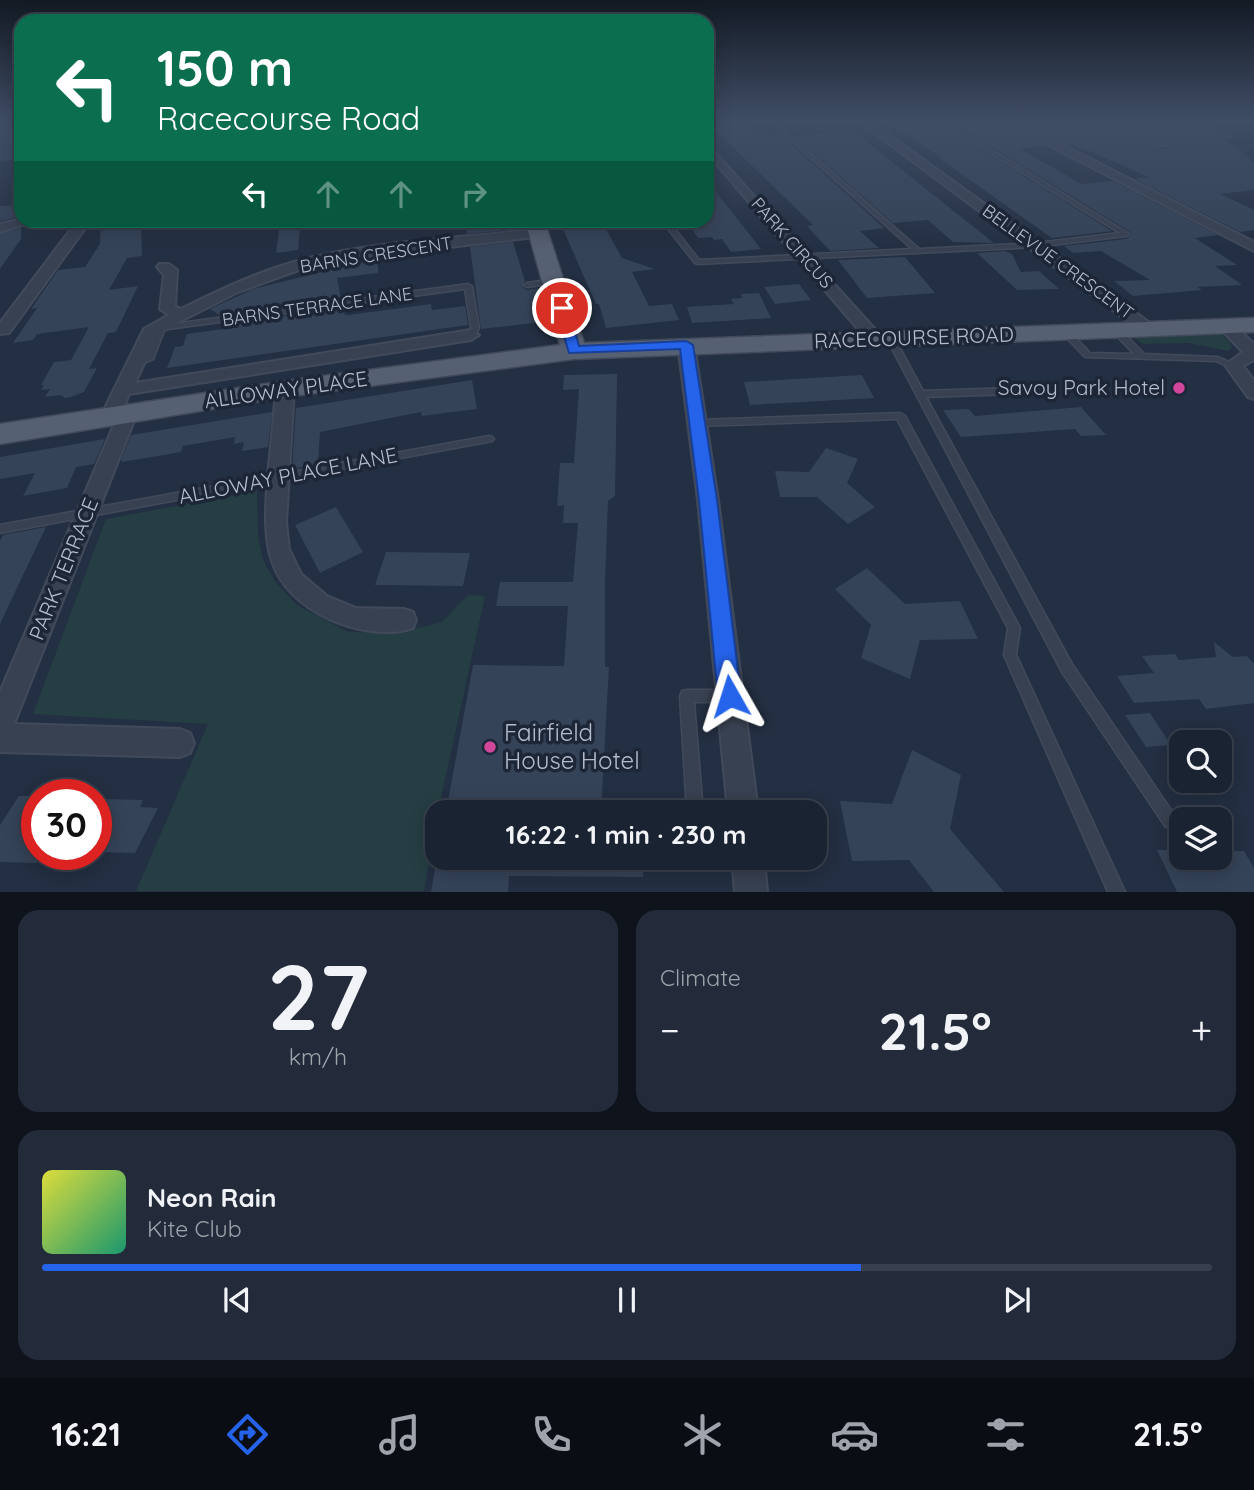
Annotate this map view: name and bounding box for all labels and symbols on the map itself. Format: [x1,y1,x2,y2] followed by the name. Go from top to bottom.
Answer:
[746,192,838,293] street label: PARK CIRCUS
[978,199,1139,324] street label: BELLEVUE CRESCENT
[298,231,454,278] street label: BARNS CRESCENT
[532,278,592,338] pin
[220,282,413,331] street label: BARNS TERRACE LANE
[814,321,1014,353] street label: RACECOURSE ROAD
[203,365,369,413] street label: ALLOWAY PLACE
[998,374,1165,400] place label: Savoy Park Hotel
[1171,380,1187,396] marker: Savoy Park Hotel
[176,441,399,509] street label: ALLOWAY PLACE LANE
[23,494,103,644] street label: PARK TERRACE
[693,659,767,733] position arrow
[504,717,640,775] place label: Fairfield House Hotel
[482,739,498,755] marker: Fairfield House Hotel
[21,779,112,870] speed limit sign: 30

